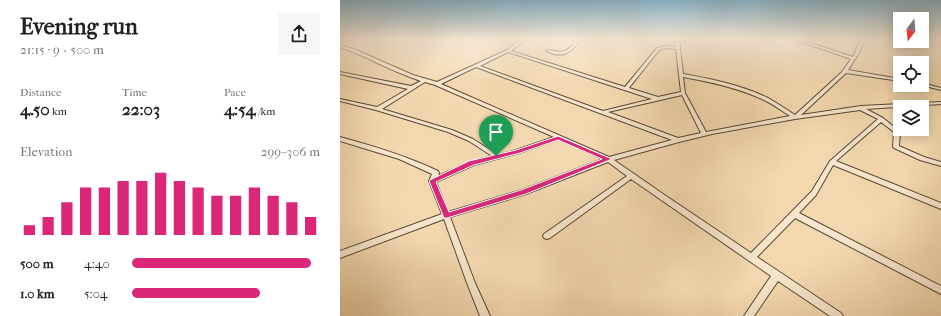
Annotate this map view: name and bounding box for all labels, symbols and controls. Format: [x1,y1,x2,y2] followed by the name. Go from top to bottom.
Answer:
[893,12,929,48] north arrow
[893,12,929,136] map controls
[278,13,320,55] button: share
[20,14,138,40] text: Evening run
[20,42,104,57] text: 21:15 · 9 × 500 m
[893,56,929,92] button: locate
[20,86,61,99] text: Distance
[122,86,147,99] text: Time
[224,86,246,99] text: Pace
[20,99,50,119] text: 4.50
[122,99,160,119] text: 22:03
[224,99,256,119] text: 4:54
[893,100,929,136] button: layers
[50,105,67,118] text: km
[256,105,275,118] text: /km
[479,115,513,156] pin
[485,121,507,143] icon: arrive
[20,144,73,159] text: Elevation
[261,144,320,159] text: 299–306 m
[20,256,54,271] text: 500 m
[84,256,110,271] text: 4:40
[20,286,55,301] text: 1.0 km
[84,286,107,301] text: 5:04

